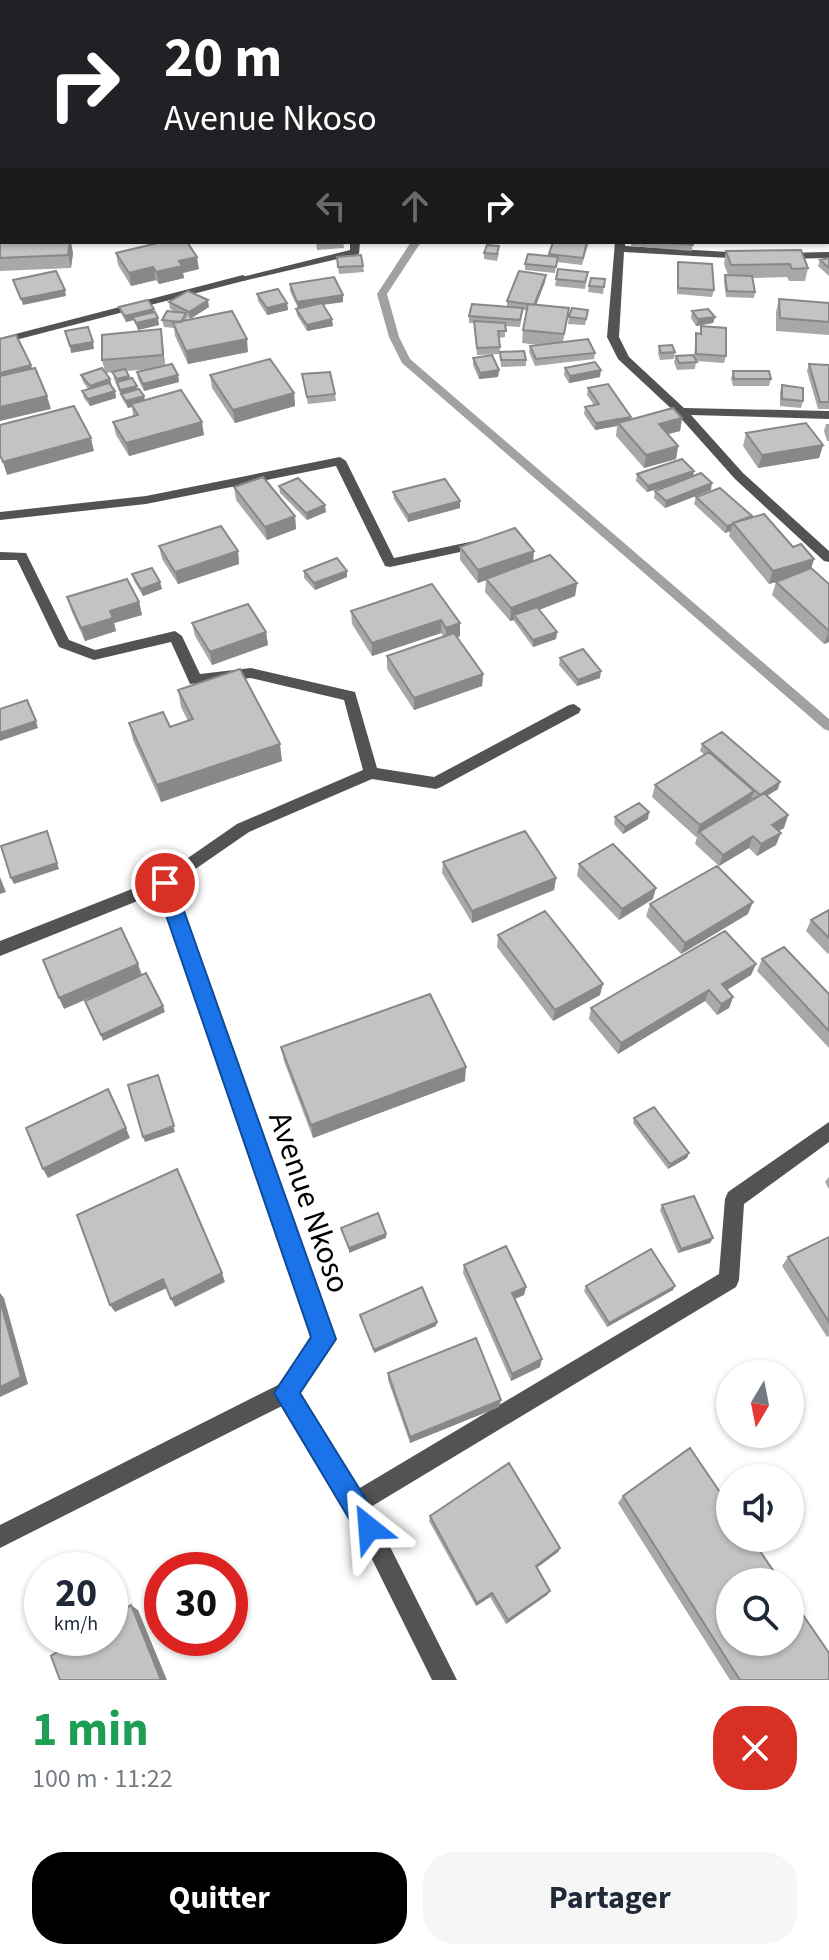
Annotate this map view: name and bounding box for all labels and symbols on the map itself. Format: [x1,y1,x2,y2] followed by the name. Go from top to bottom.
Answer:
[131,849,199,917] pin
[257,1105,362,1299] street label: Avenue Nkoso
[716,1360,804,1448] north arrow
[327,1486,411,1570] position arrow
[144,1552,248,1656] speed limit sign: 30

